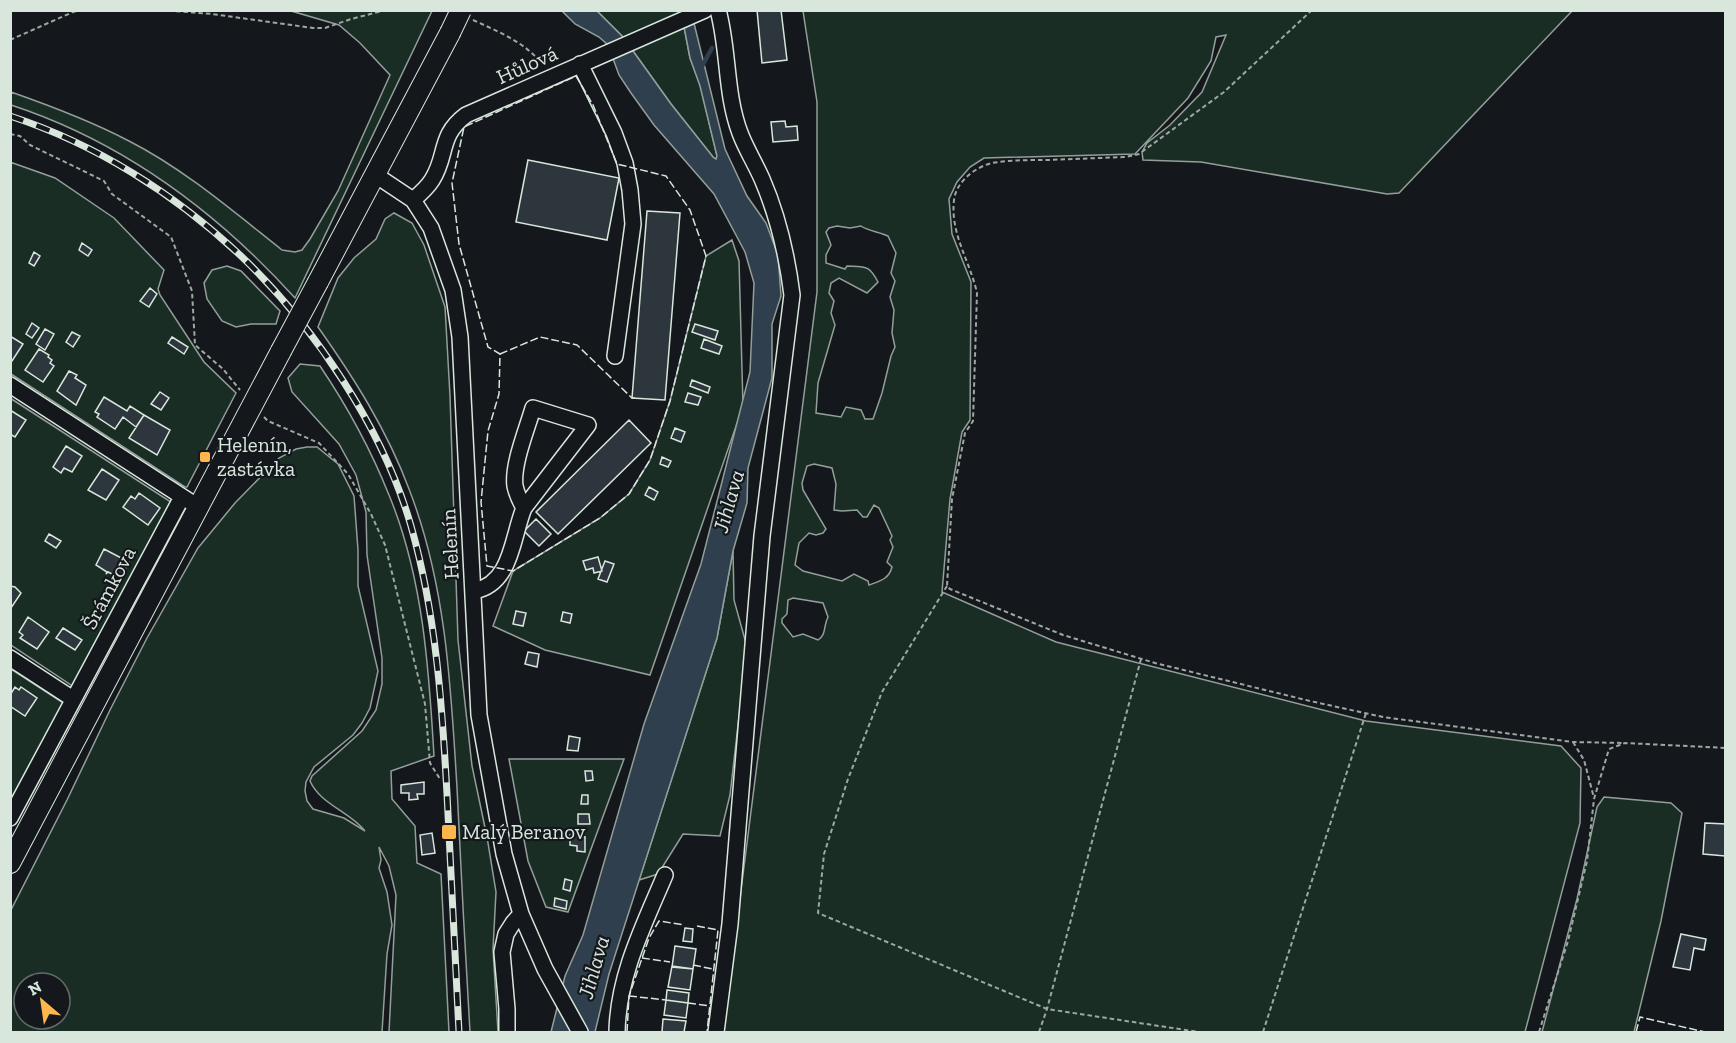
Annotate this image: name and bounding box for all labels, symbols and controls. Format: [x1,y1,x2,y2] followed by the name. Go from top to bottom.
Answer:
[492,40,561,89] street label: Hůlová
[217,432,295,481] place label: Helenín, zastávka
[198,450,212,464] marker: Helenín, zastávka
[706,467,750,536] water label: Jihlava
[435,508,464,580] street label: Helenín
[76,542,141,633] street label: Šrámkova
[462,819,586,844] place label: Malý Beranov
[440,823,458,841] marker: Malý Beranov
[571,933,615,1002] water label: Jihlava
[12,971,72,1031] north arrow
[25,977,45,1000] text: N

